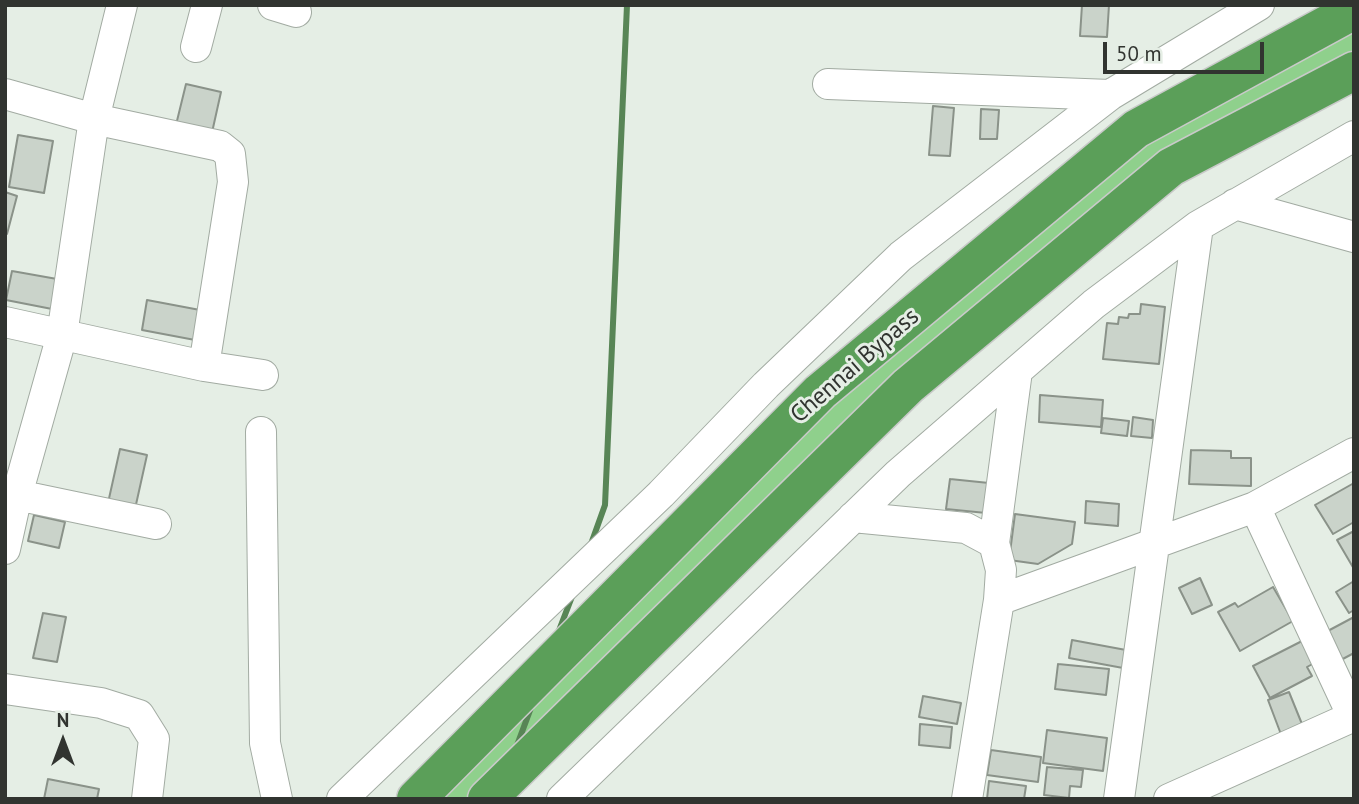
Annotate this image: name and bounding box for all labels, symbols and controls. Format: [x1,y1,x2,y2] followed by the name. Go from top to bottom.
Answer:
[1107,28,1268,72] scale bar
[1116,40,1162,67] text: 50 m
[785,303,925,429] street label: Chennai Bypass
[28,706,98,776] north arrow
[57,708,69,732] text: N

